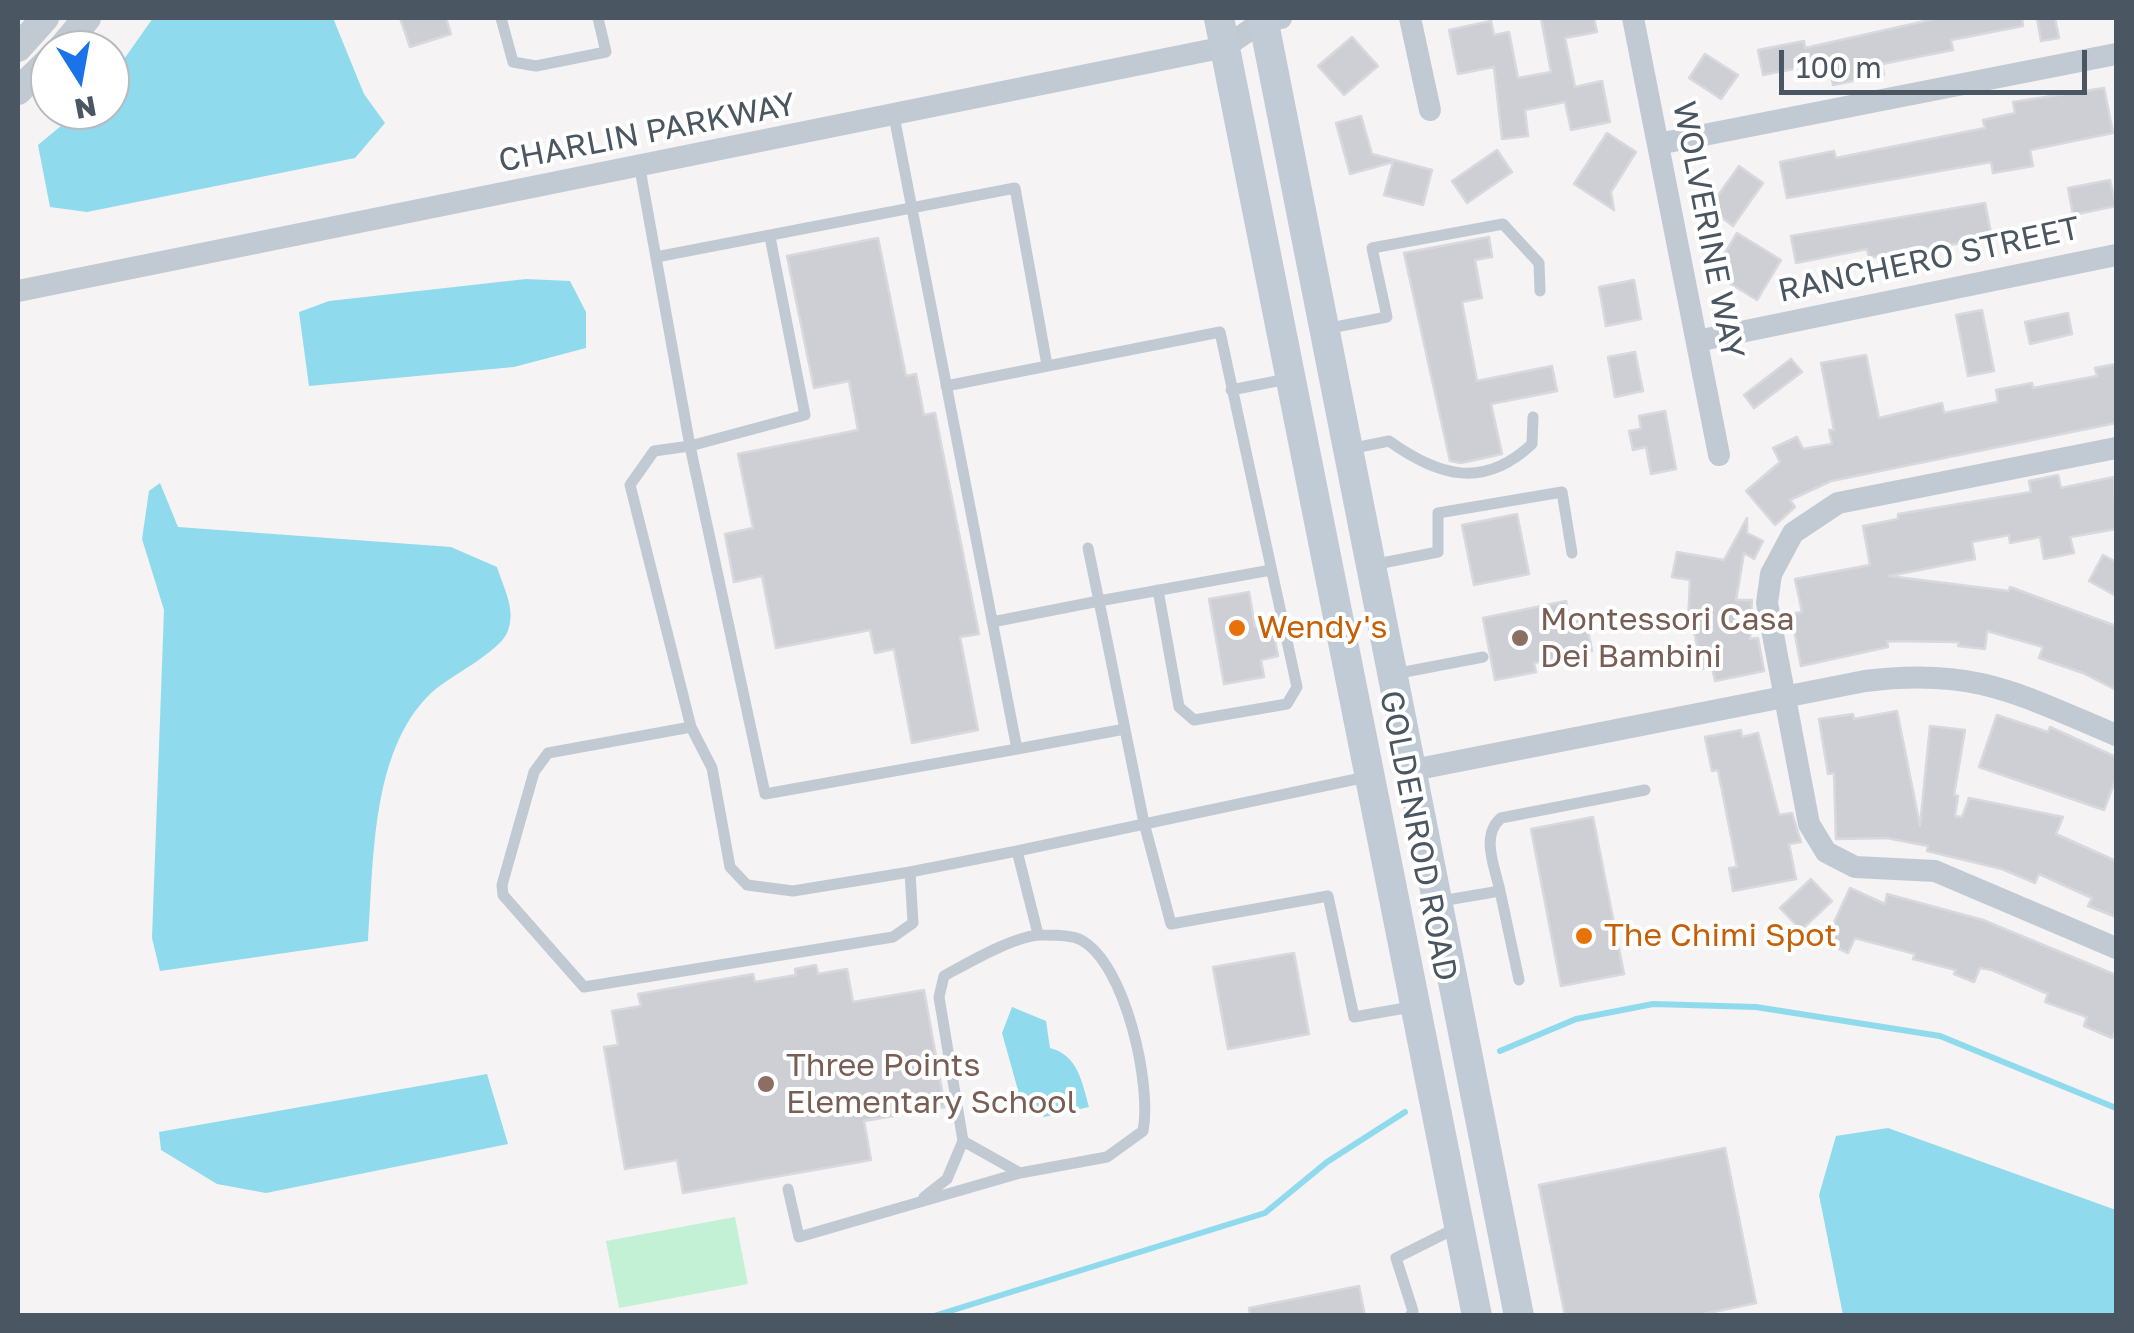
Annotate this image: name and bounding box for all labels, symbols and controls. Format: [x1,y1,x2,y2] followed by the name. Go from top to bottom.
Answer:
[30,30,130,130] north arrow
[1784,30,2092,92] scale bar
[1796,49,1882,85] text: 100 m
[495,85,799,181] street label: CHARLIN PARKWAY
[72,90,99,126] text: N
[1664,98,1752,362] street label: WOLVERINE WAY
[1775,209,2083,311] street label: RANCHERO STREET
[1540,601,1794,676] place label: Montessori Casa Dei Bambini
[1257,609,1388,647] place label: Wendy's
[1226,617,1248,639] marker: Wendy's
[1509,627,1531,649] marker: Montessori Casa Dei Bambini
[1371,687,1465,985] street label: GOLDENROD ROAD
[1604,917,1837,955] place label: The Chimi Spot
[1573,925,1595,947] marker: The Chimi Spot
[786,1047,1077,1122] place label: Three Points Elementary School
[755,1073,777,1095] marker: Three Points Elementary School

